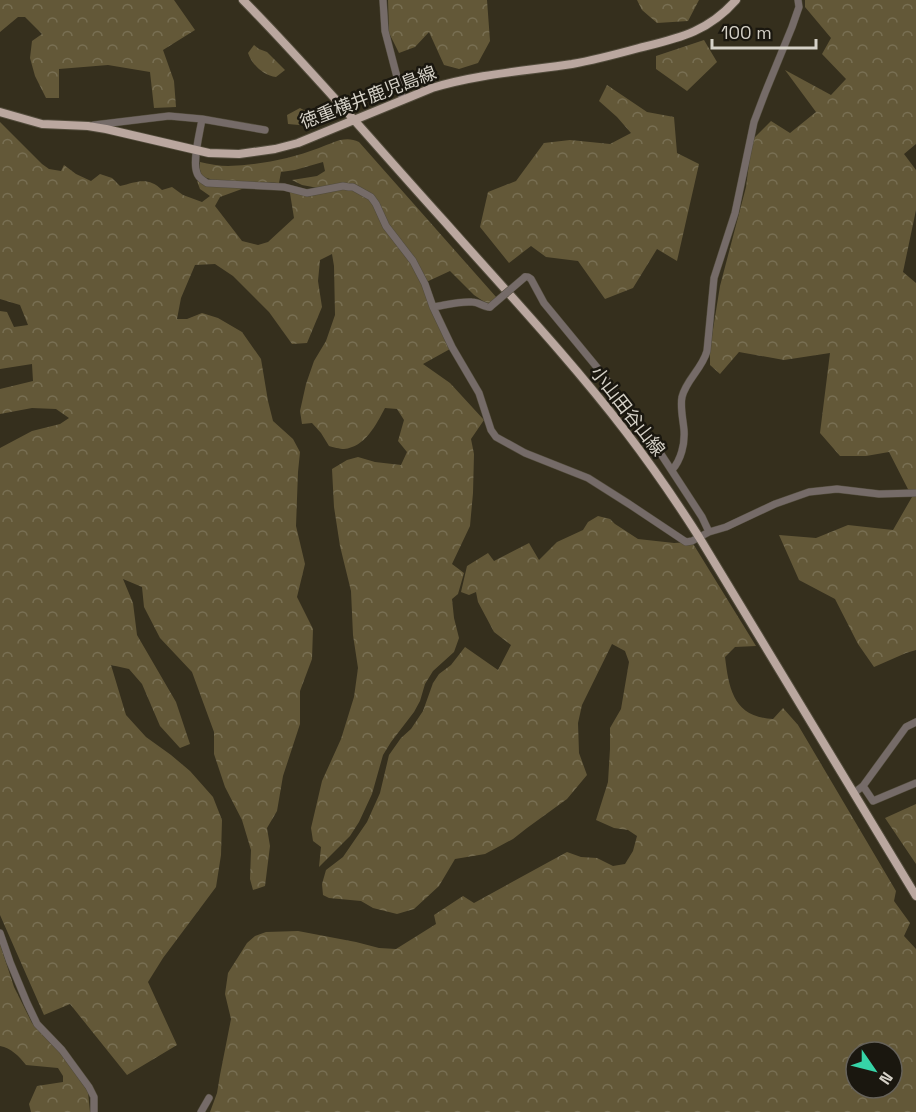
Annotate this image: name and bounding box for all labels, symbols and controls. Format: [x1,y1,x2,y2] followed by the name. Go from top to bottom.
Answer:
[712,12,816,50] scale bar
[721,21,772,44] text: 100 m
[297,60,439,134] street label: 徳重横井鹿児島線
[586,361,670,461] street label: 小山田谷山線
[844,1040,904,1100] north arrow
[874,1068,898,1089] text: N

